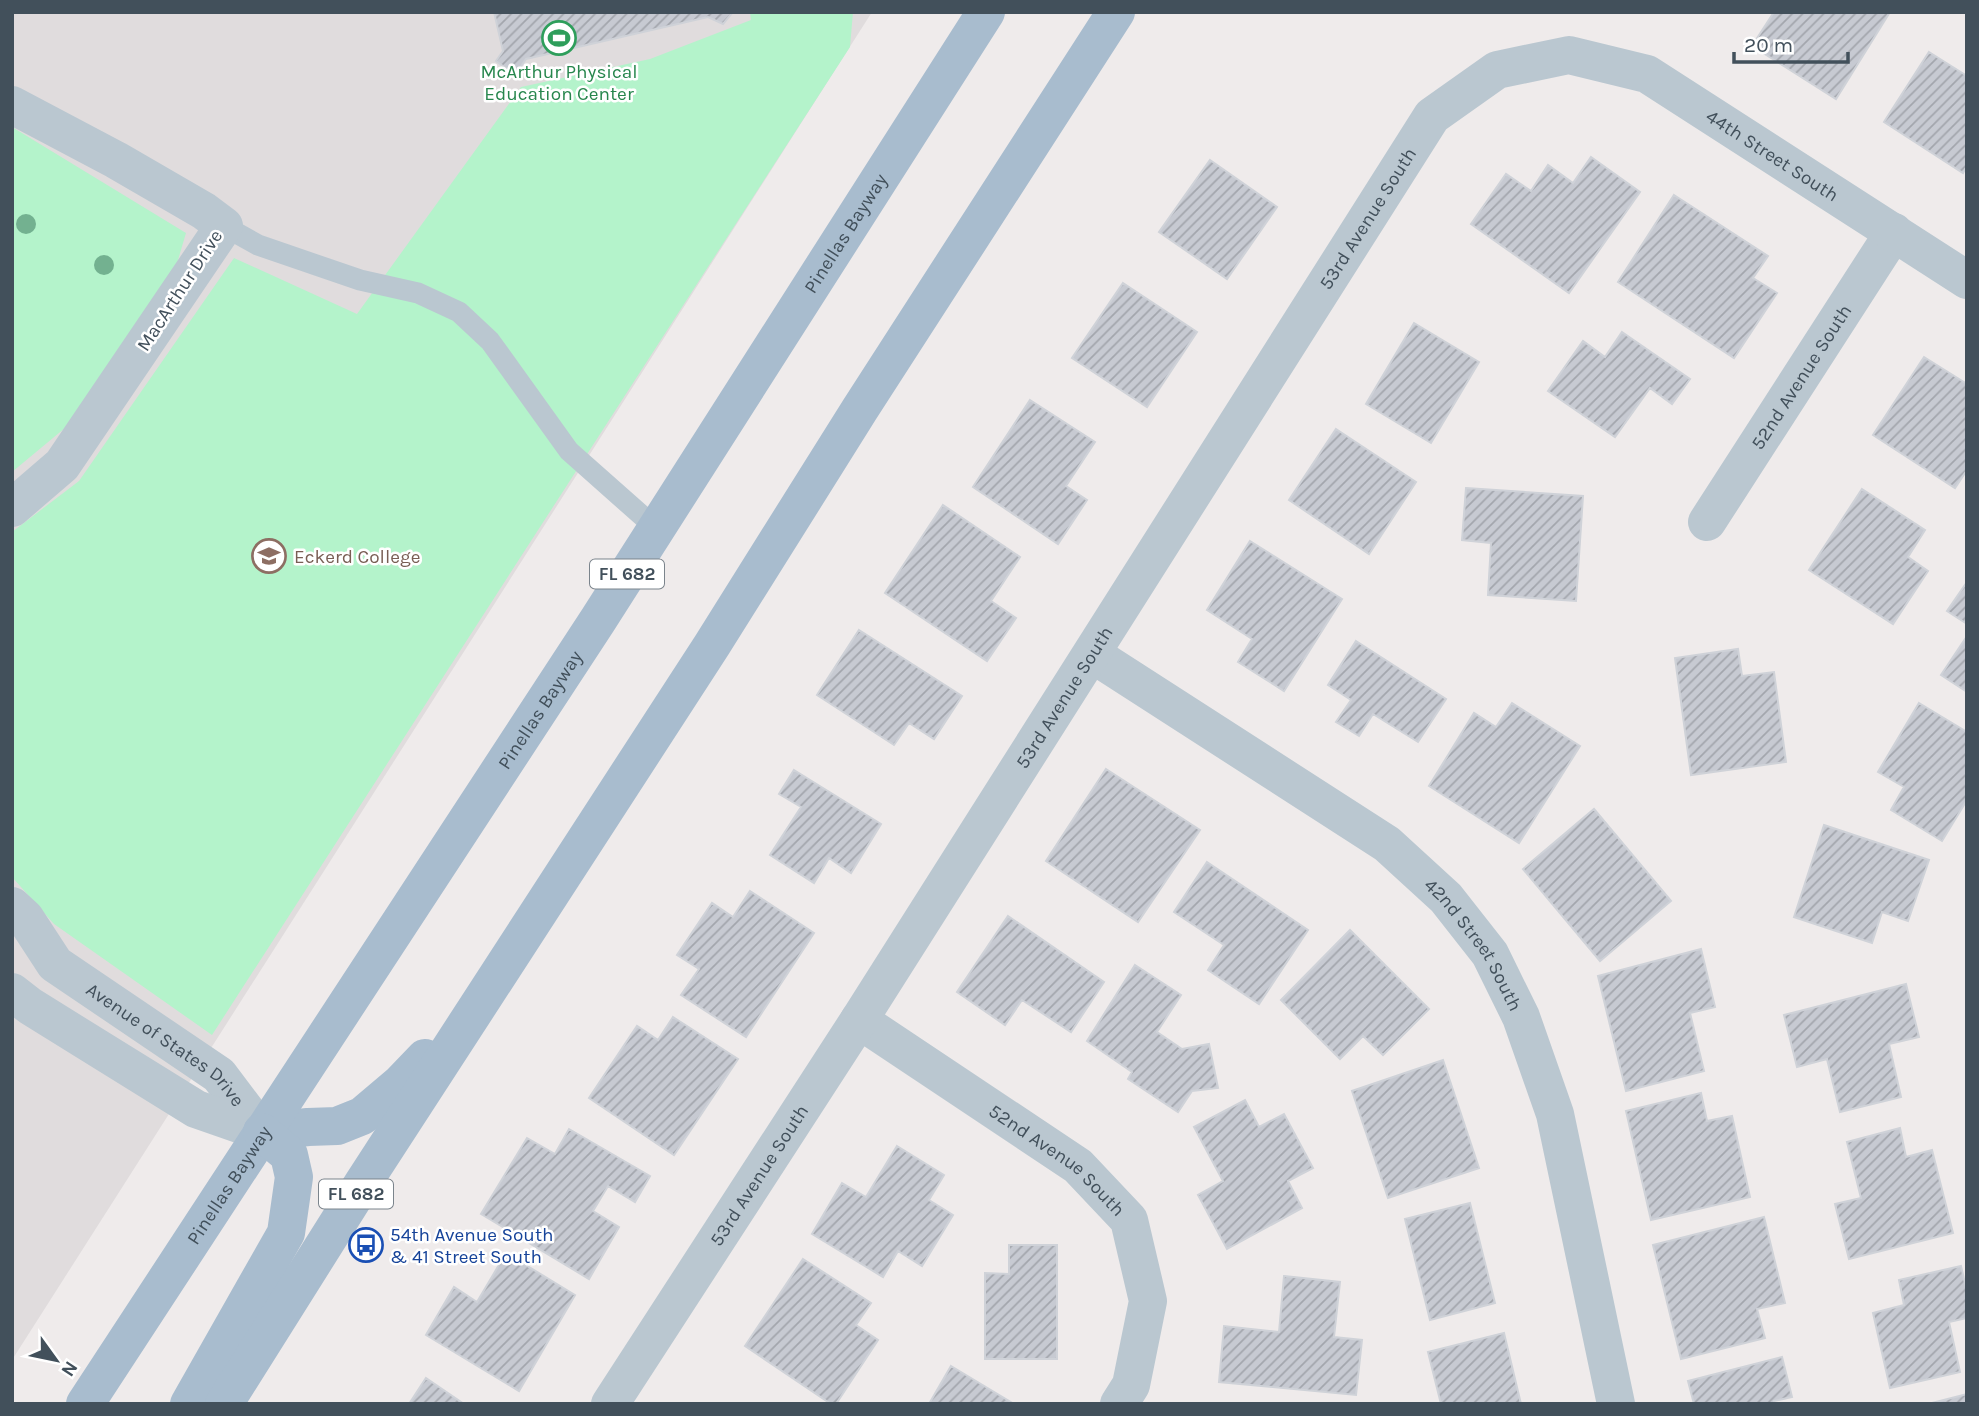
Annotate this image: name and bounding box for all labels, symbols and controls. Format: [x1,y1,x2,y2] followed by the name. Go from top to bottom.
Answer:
[540,19,578,57] sports icon: McArthur Physical Education Center
[1734,21,1848,65] scale bar
[1744,33,1793,57] text: 20 m
[480,61,638,105] place label: McArthur Physical Education Center
[1702,105,1843,207] street label: 44th Street South
[1315,144,1421,294] street label: 53rd Avenue South
[800,170,892,297] street label: Pinellas Bayway
[132,226,227,355] street label: MacArthur Drive
[1747,301,1856,454] street label: 52nd Avenue South
[250,537,288,575] school or university icon: Eckerd College
[294,546,421,568] place label: Eckerd College
[590,560,664,588] road number: FL 682
[1011,623,1118,773] street label: 53rd Avenue South
[493,646,587,773] street label: Pinellas Bayway
[1420,874,1526,1015] street label: 42nd Street South
[82,978,249,1111] street label: Avenue of States Drive
[985,1100,1129,1221] street label: 52nd Avenue South
[706,1101,813,1250] street label: 53rd Avenue South
[182,1122,276,1249] street label: Pinellas Bayway
[319,1180,393,1209] road number: FL 682
[390,1224,554,1268] place label: 54th Avenue South & 41 Street South
[347,1226,385,1264] bus stop icon: 54th Avenue South & 41 Street South
[21,1325,91,1395] north arrow
[56,1357,82,1380] text: N

